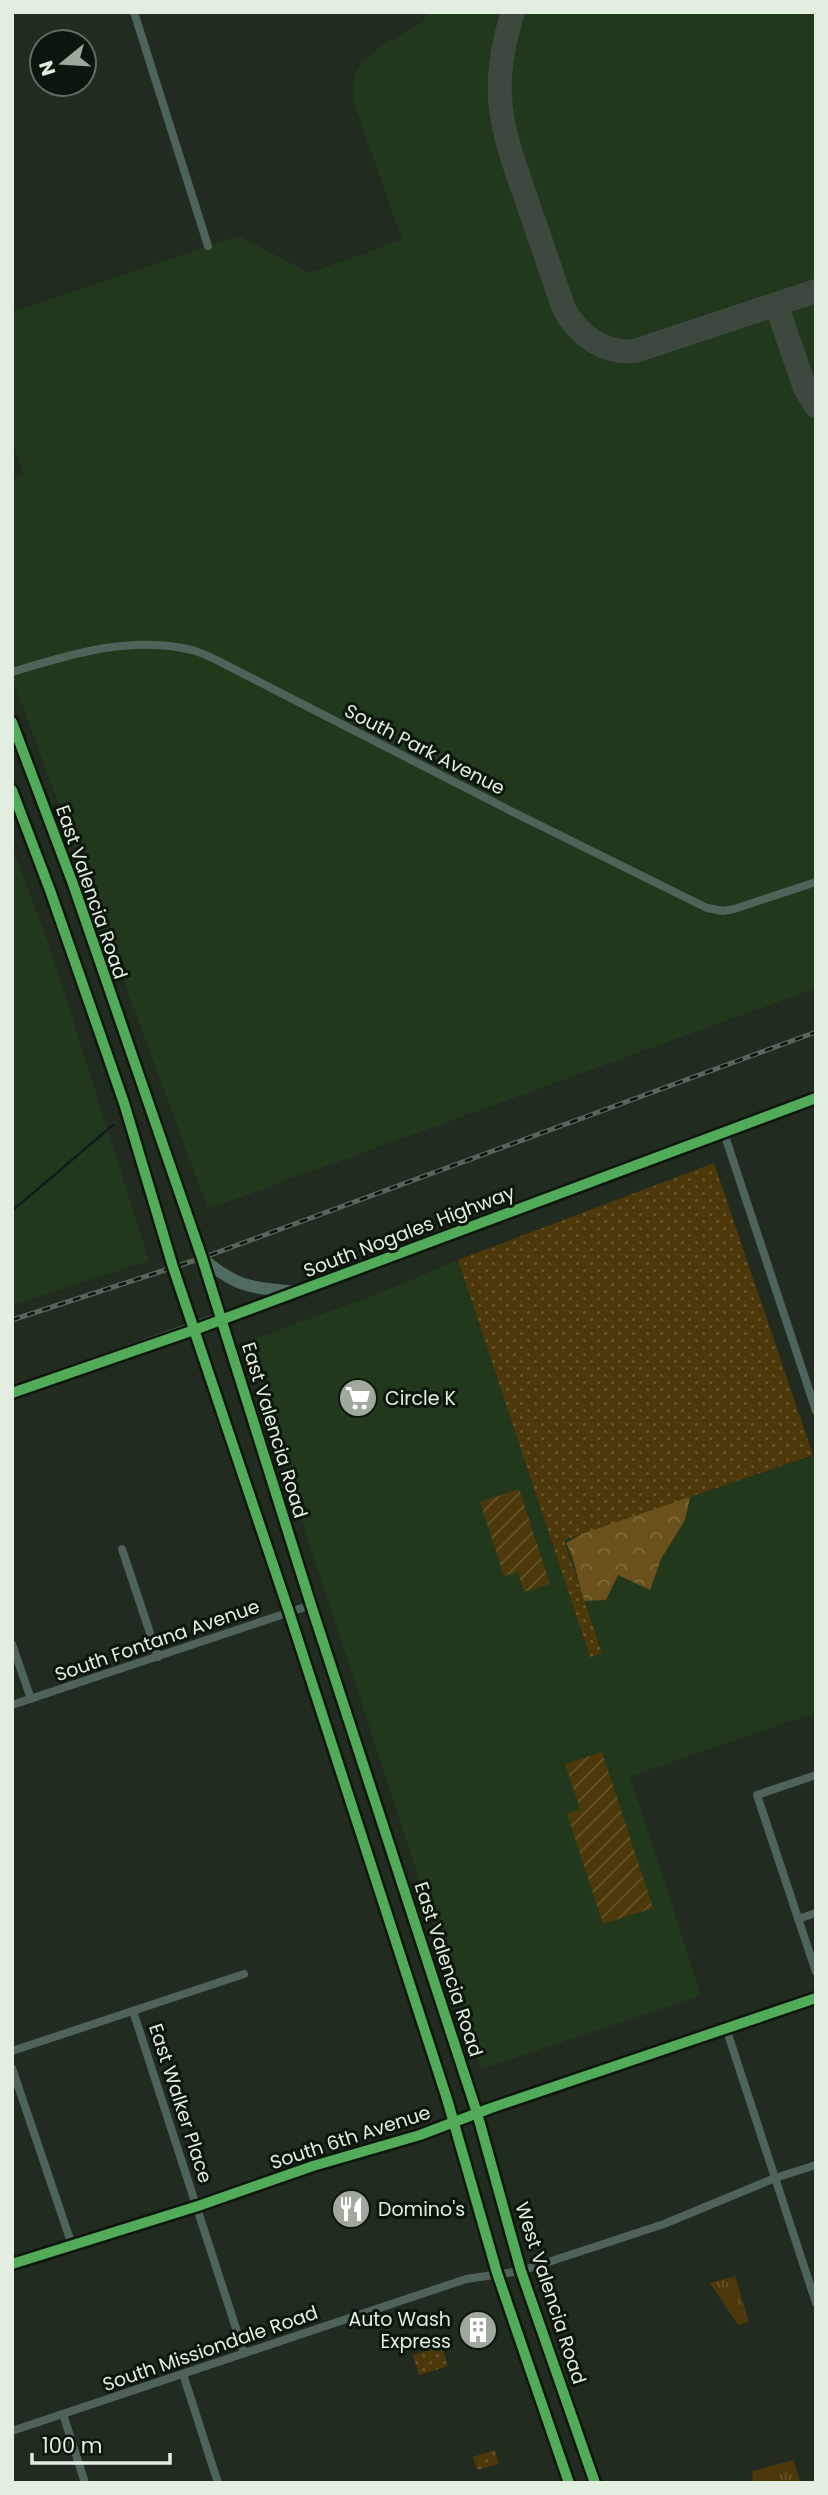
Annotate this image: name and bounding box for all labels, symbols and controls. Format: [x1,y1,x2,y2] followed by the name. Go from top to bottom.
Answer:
[28,28,98,98] north arrow
[32,57,62,79] text: N
[340,697,510,802] street label: South Park Avenue
[49,802,134,983] street label: East Valencia Road
[300,1179,519,1284] street label: South Nogales Highway
[235,1339,314,1521] street label: East Valencia Road
[337,1377,379,1419] supermarket icon: Circle K
[385,1385,456,1412] place label: Circle K
[51,1593,263,1688] street label: South Fontana Avenue
[408,1878,490,2060] street label: East Valencia Road
[142,2020,219,2186] street label: East Walker Place
[266,2099,434,2176] street label: South 6th Avenue
[330,2188,372,2230] restaurant icon: Domino's
[378,2196,465,2223] place label: Domino's
[508,2199,593,2388] street label: West Valencia Road
[99,2299,321,2398] street label: South Missiondale Road
[348,2306,451,2355] place label: Auto Wash Express
[457,2309,499,2351] building icon: Auto Wash Express
[32,2422,170,2466] scale bar
[42,2431,102,2460] text: 100 m

